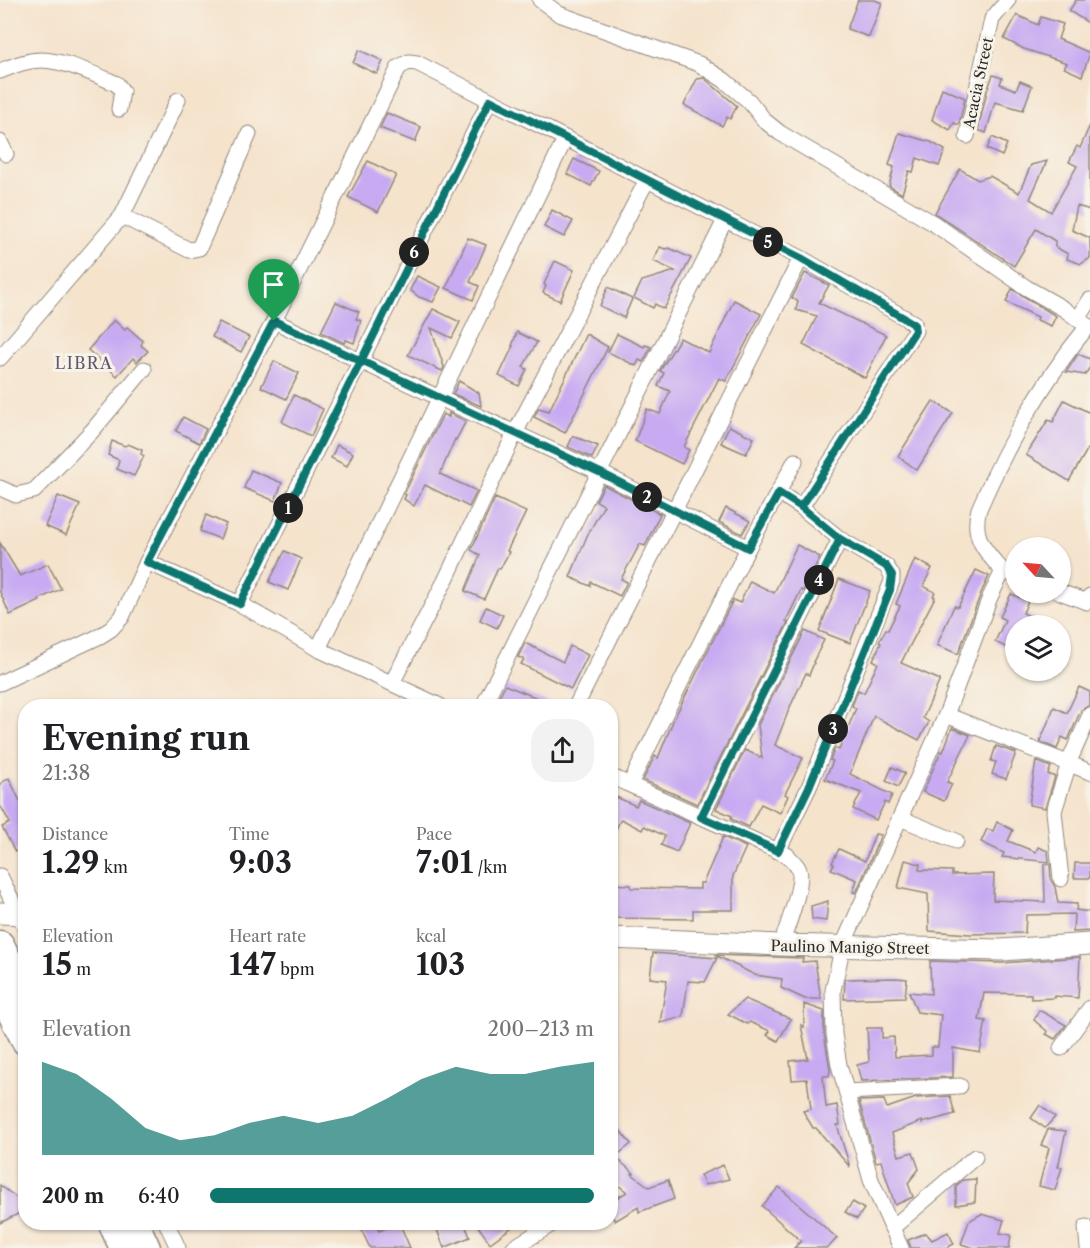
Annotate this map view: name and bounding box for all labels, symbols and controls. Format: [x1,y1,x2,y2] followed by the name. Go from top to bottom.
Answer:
[959,35,997,132] street label: Acacia Street
[753,227,783,257] pin: 5
[764,232,772,252] text: 5
[399,237,429,267] pin: 6
[409,242,419,262] text: 6
[248,259,299,321] pin
[257,268,290,301] icon: arrive
[55,353,113,373] district label: LIBRA
[632,482,662,512] pin: 2
[642,487,652,507] text: 2
[273,493,303,523] pin: 1
[284,498,292,518] text: 1
[1005,537,1071,603] north arrow
[1005,537,1071,681] map controls
[804,565,834,595] pin: 4
[814,570,824,590] text: 4
[1005,615,1071,681] button: layers
[818,714,848,744] pin: 3
[42,718,250,759] text: Evening run
[531,719,594,782] button: share
[828,719,838,739] text: 3
[42,761,90,785] text: 21:38
[42,824,108,844] text: Distance
[229,824,269,844] text: Time
[416,824,452,844] text: Pace
[42,844,99,881] text: 1.29
[229,844,292,881] text: 9:03
[416,844,473,881] text: 7:01
[99,857,128,877] text: km
[473,857,507,877] text: /km
[42,926,113,946] text: Elevation
[229,926,306,946] text: Heart rate
[416,926,446,946] text: kcal
[770,936,930,958] street label: Paulino Manigo Street
[42,946,72,983] text: 15
[229,946,276,983] text: 147
[416,946,465,983] text: 103
[72,959,91,979] text: m
[276,959,315,979] text: bpm
[42,1017,131,1041] text: Elevation
[487,1017,594,1041] text: 200–213 m
[42,1184,104,1208] text: 200 m
[138,1184,180,1208] text: 6:40

